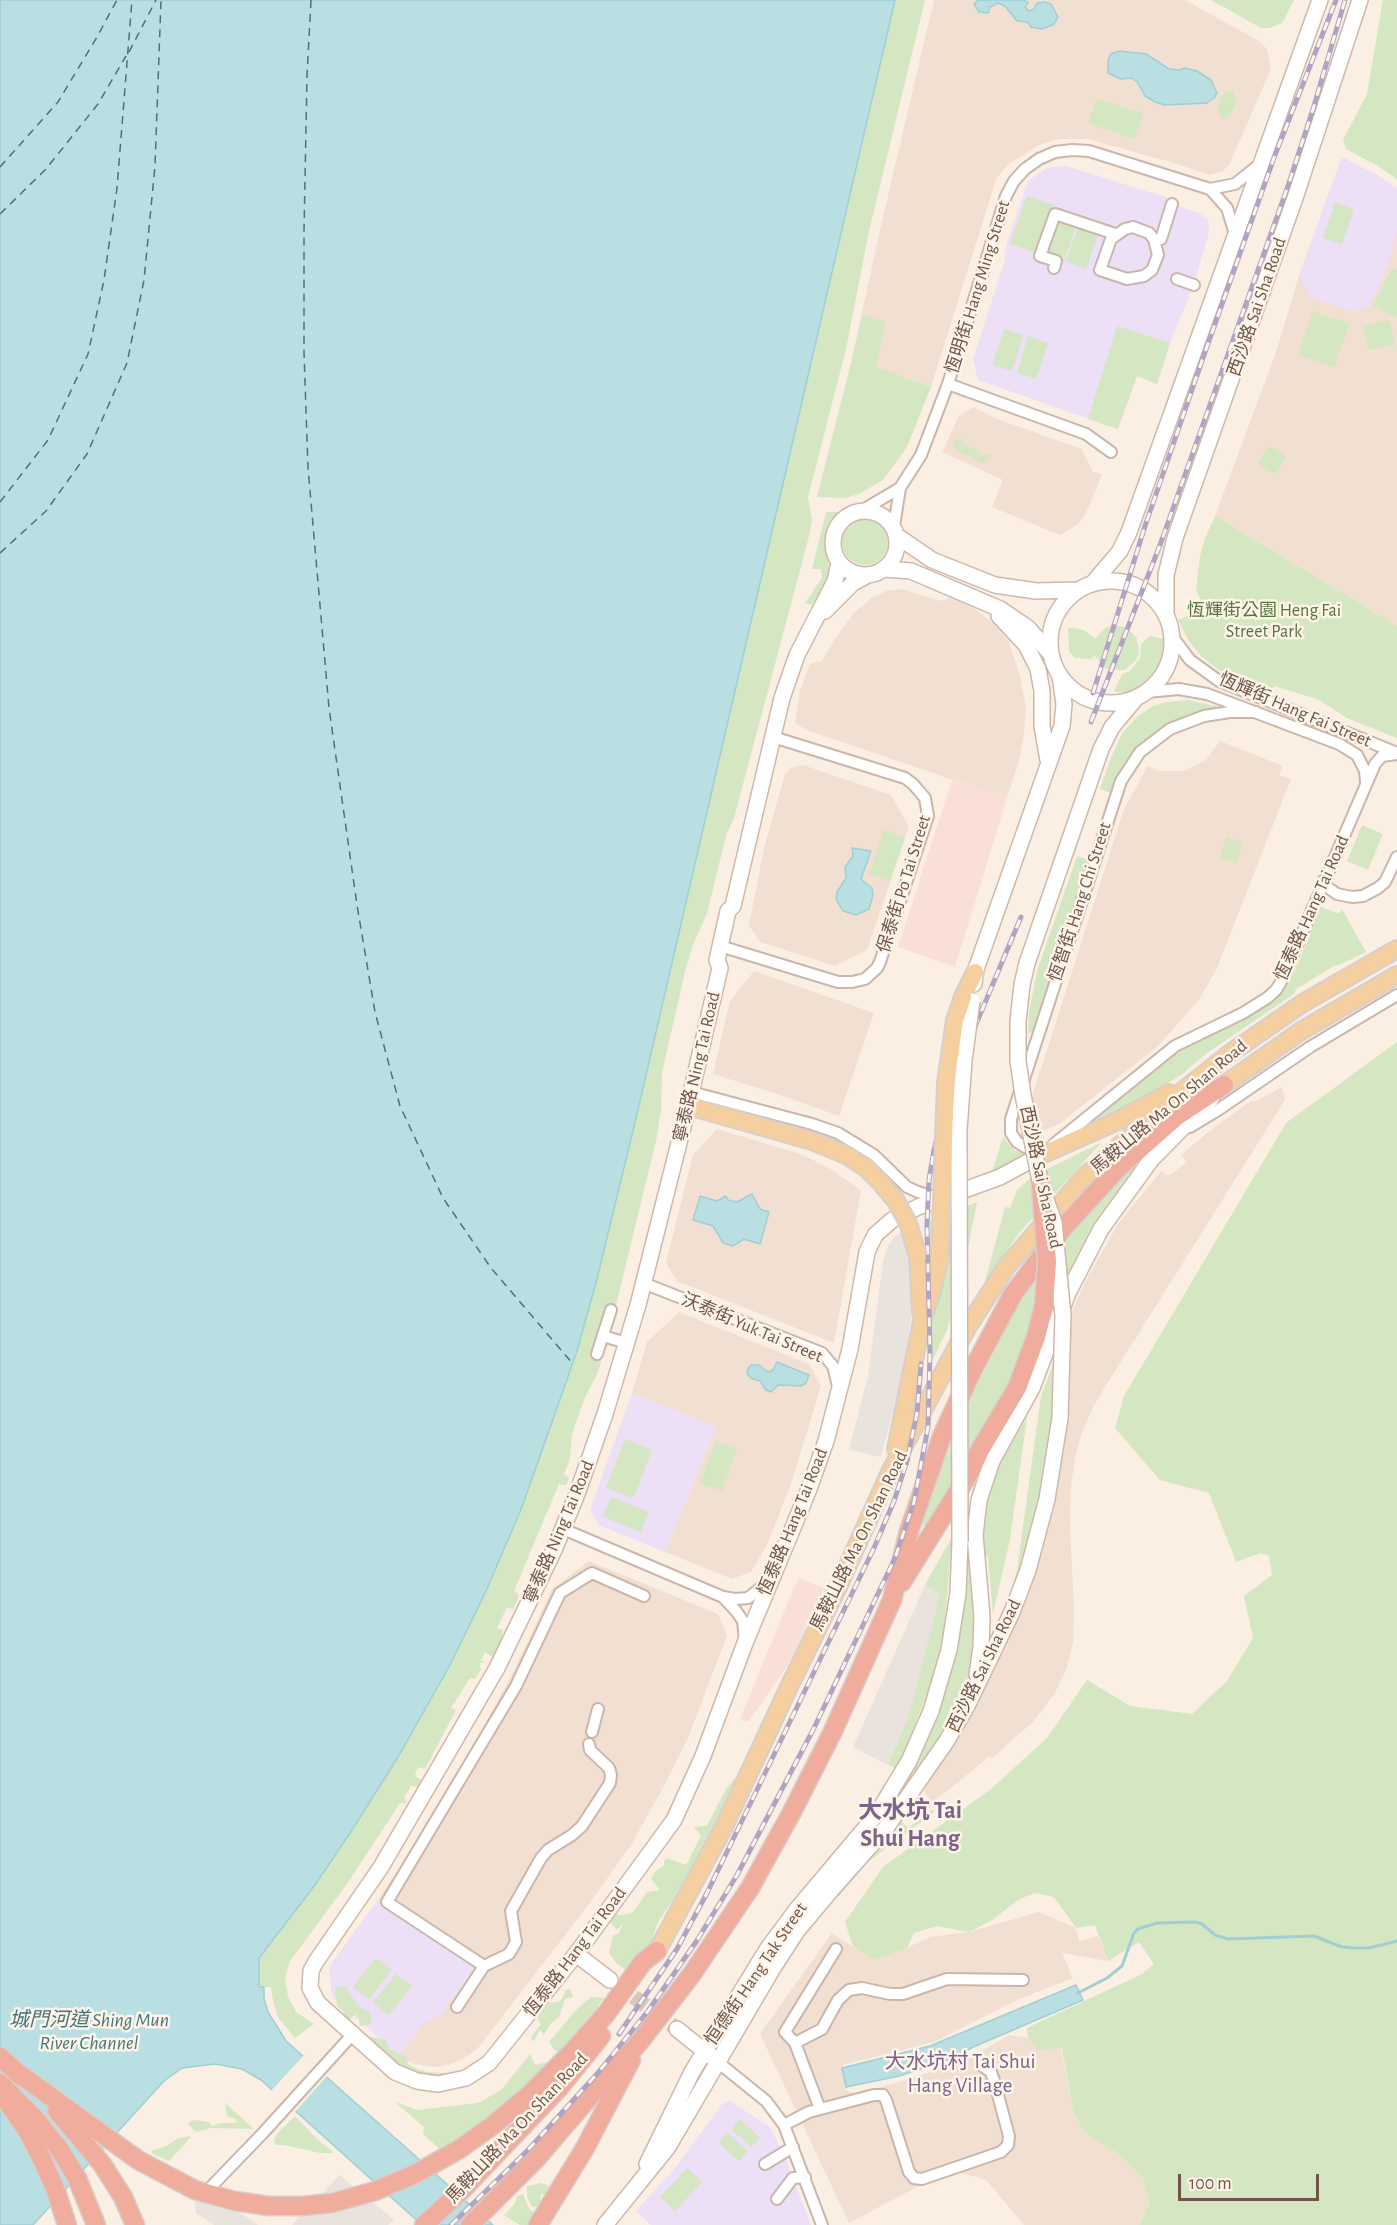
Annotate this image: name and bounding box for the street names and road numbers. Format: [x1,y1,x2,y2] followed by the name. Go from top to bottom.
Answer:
[941,198,1015,376] street label: 恆明街 Hang Ming Street
[1223,235,1291,379] street label: 西沙路 Sai Sha Road
[1216,668,1374,752] street label: 恆輝街 Hang Fai Street
[873,812,935,956] street label: 保泰街 Po Tai Street
[1044,819,1116,985] street label: 恆智街 Hang Chi Street
[1270,832,1354,984] street label: 恆泰路 Hang Tai Road
[669,990,725,1144] street label: 寧泰路 Ning Tai Road
[1086,1035,1252,1179] street label: 馬鞍山路 Ma On Shan Road
[1015,1104,1067,1250] street label: 西沙路 Sai Sha Road
[678,1288,826,1368] street label: 沃泰街 Yuk Tai Street
[754,1445,832,1599] street label: 恆泰路 Hang Tai Road
[806,1447,912,1635] street label: 馬鞍山路 Ma On Shan Road
[519,1457,599,1607] street label: 寧泰路 Ning Tai Road
[942,1596,1026,1736] street label: 西沙路 Sai Sha Road
[519,1883,631,2021] street label: 恆泰路 Hang Tai Road
[700,1898,812,2050] street label: 恒德街 Hang Tak Street
[442,2048,592,2208] street label: 馬鞍山路 Ma On Shan Road

